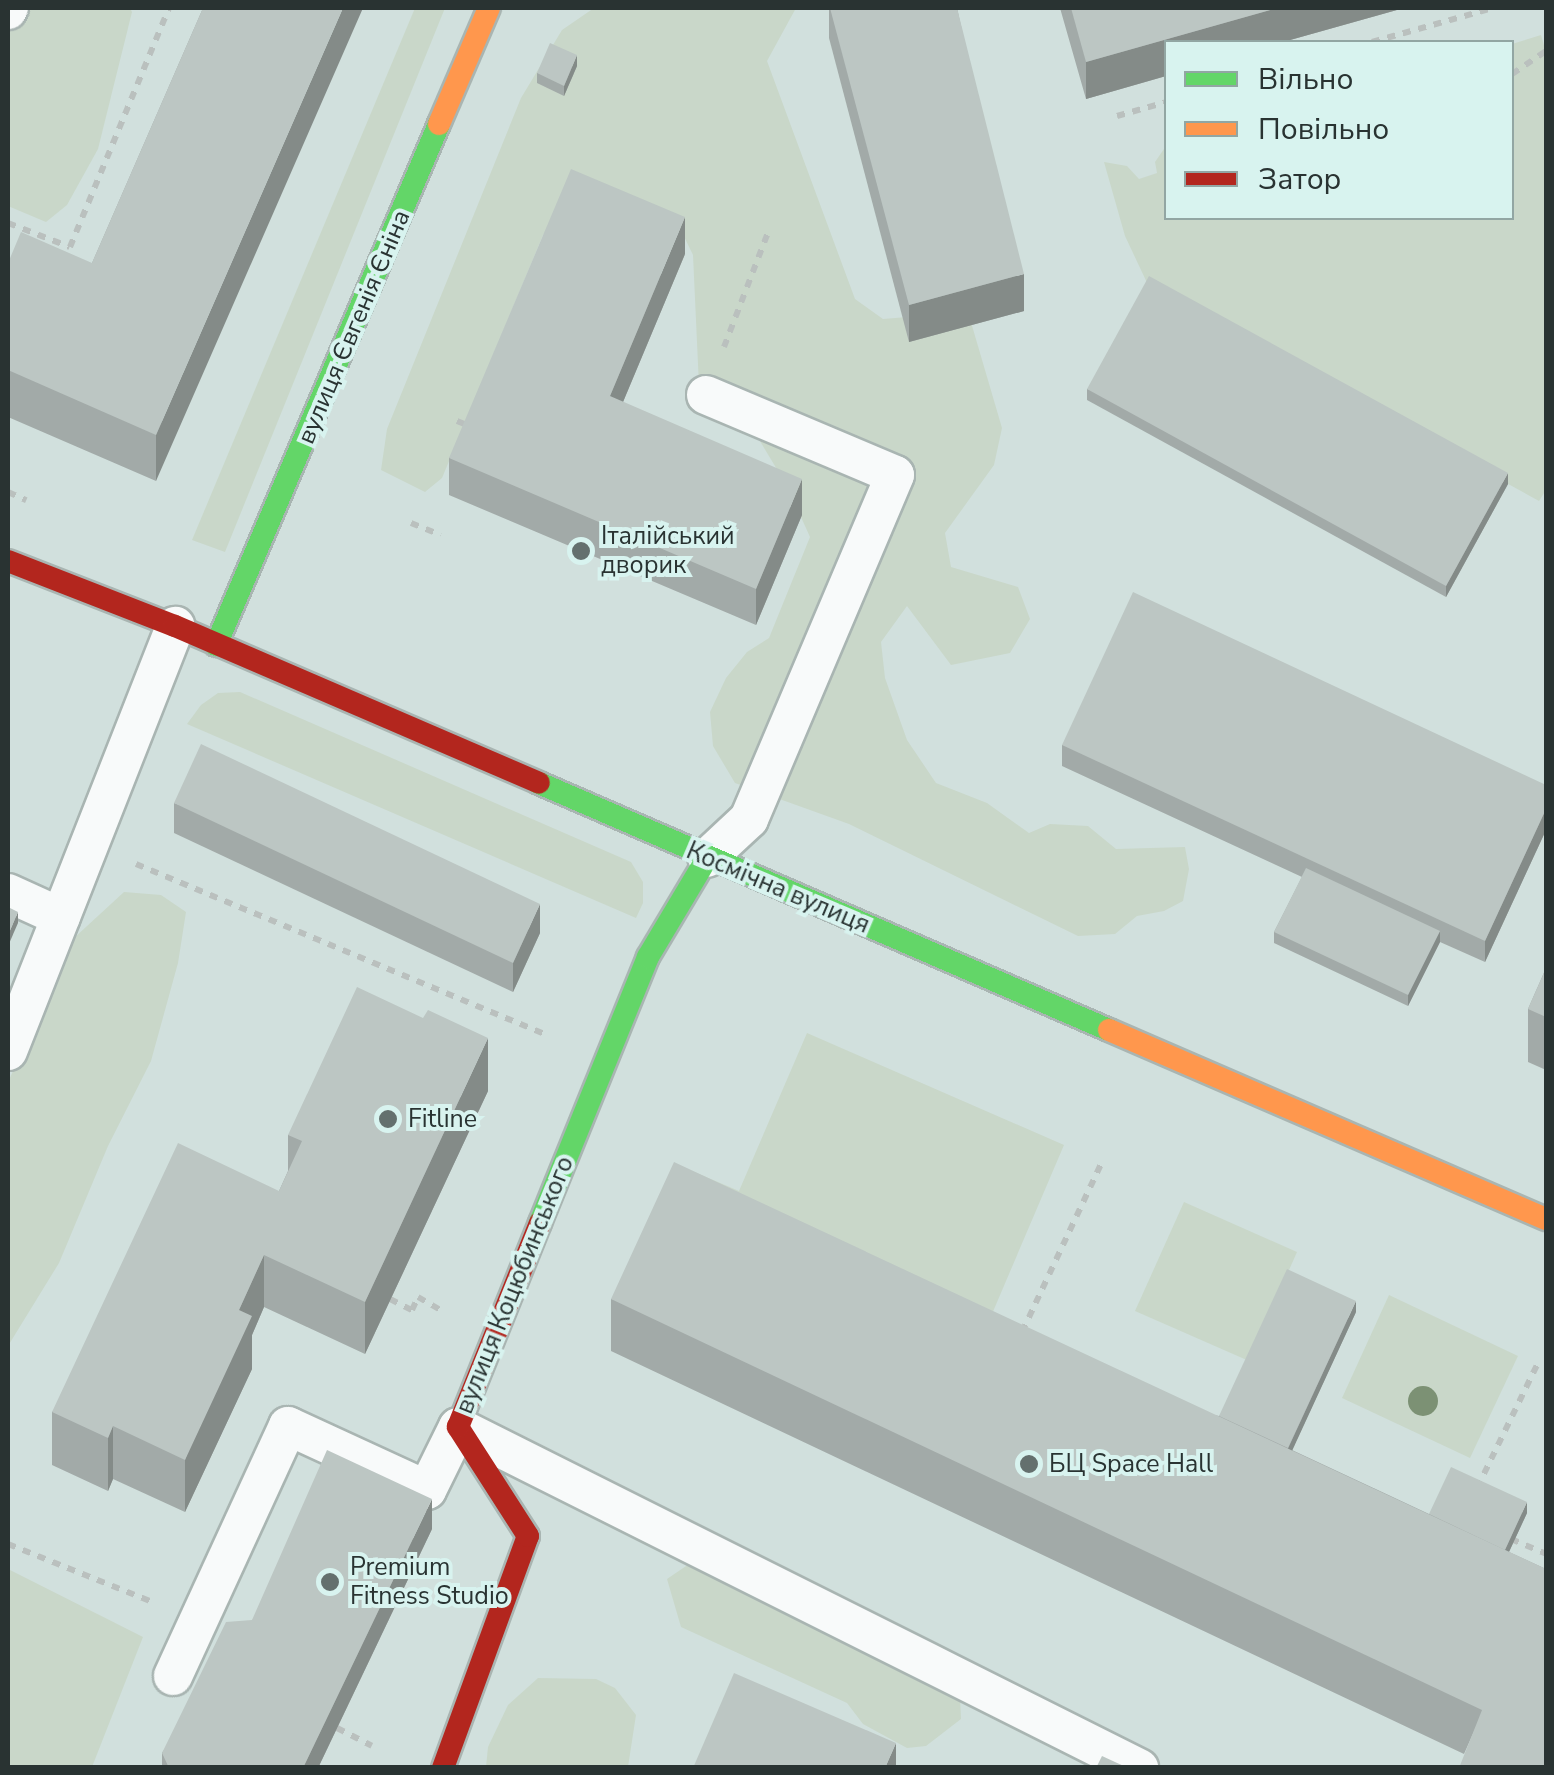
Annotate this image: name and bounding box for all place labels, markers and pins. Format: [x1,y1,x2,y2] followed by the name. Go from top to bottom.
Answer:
[601,522,735,581] place label: Італійський дворик
[570,540,592,562] marker: Італійський дворик
[408,1104,477,1134] place label: Fitline
[377,1108,399,1130] marker: Fitline
[1049,1449,1213,1479] place label: БЦ Space Hall
[1018,1453,1040,1475] marker: БЦ Space Hall
[350,1553,509,1612] place label: Premium Fitness Studio
[319,1571,341,1593] marker: Premium Fitness Studio

